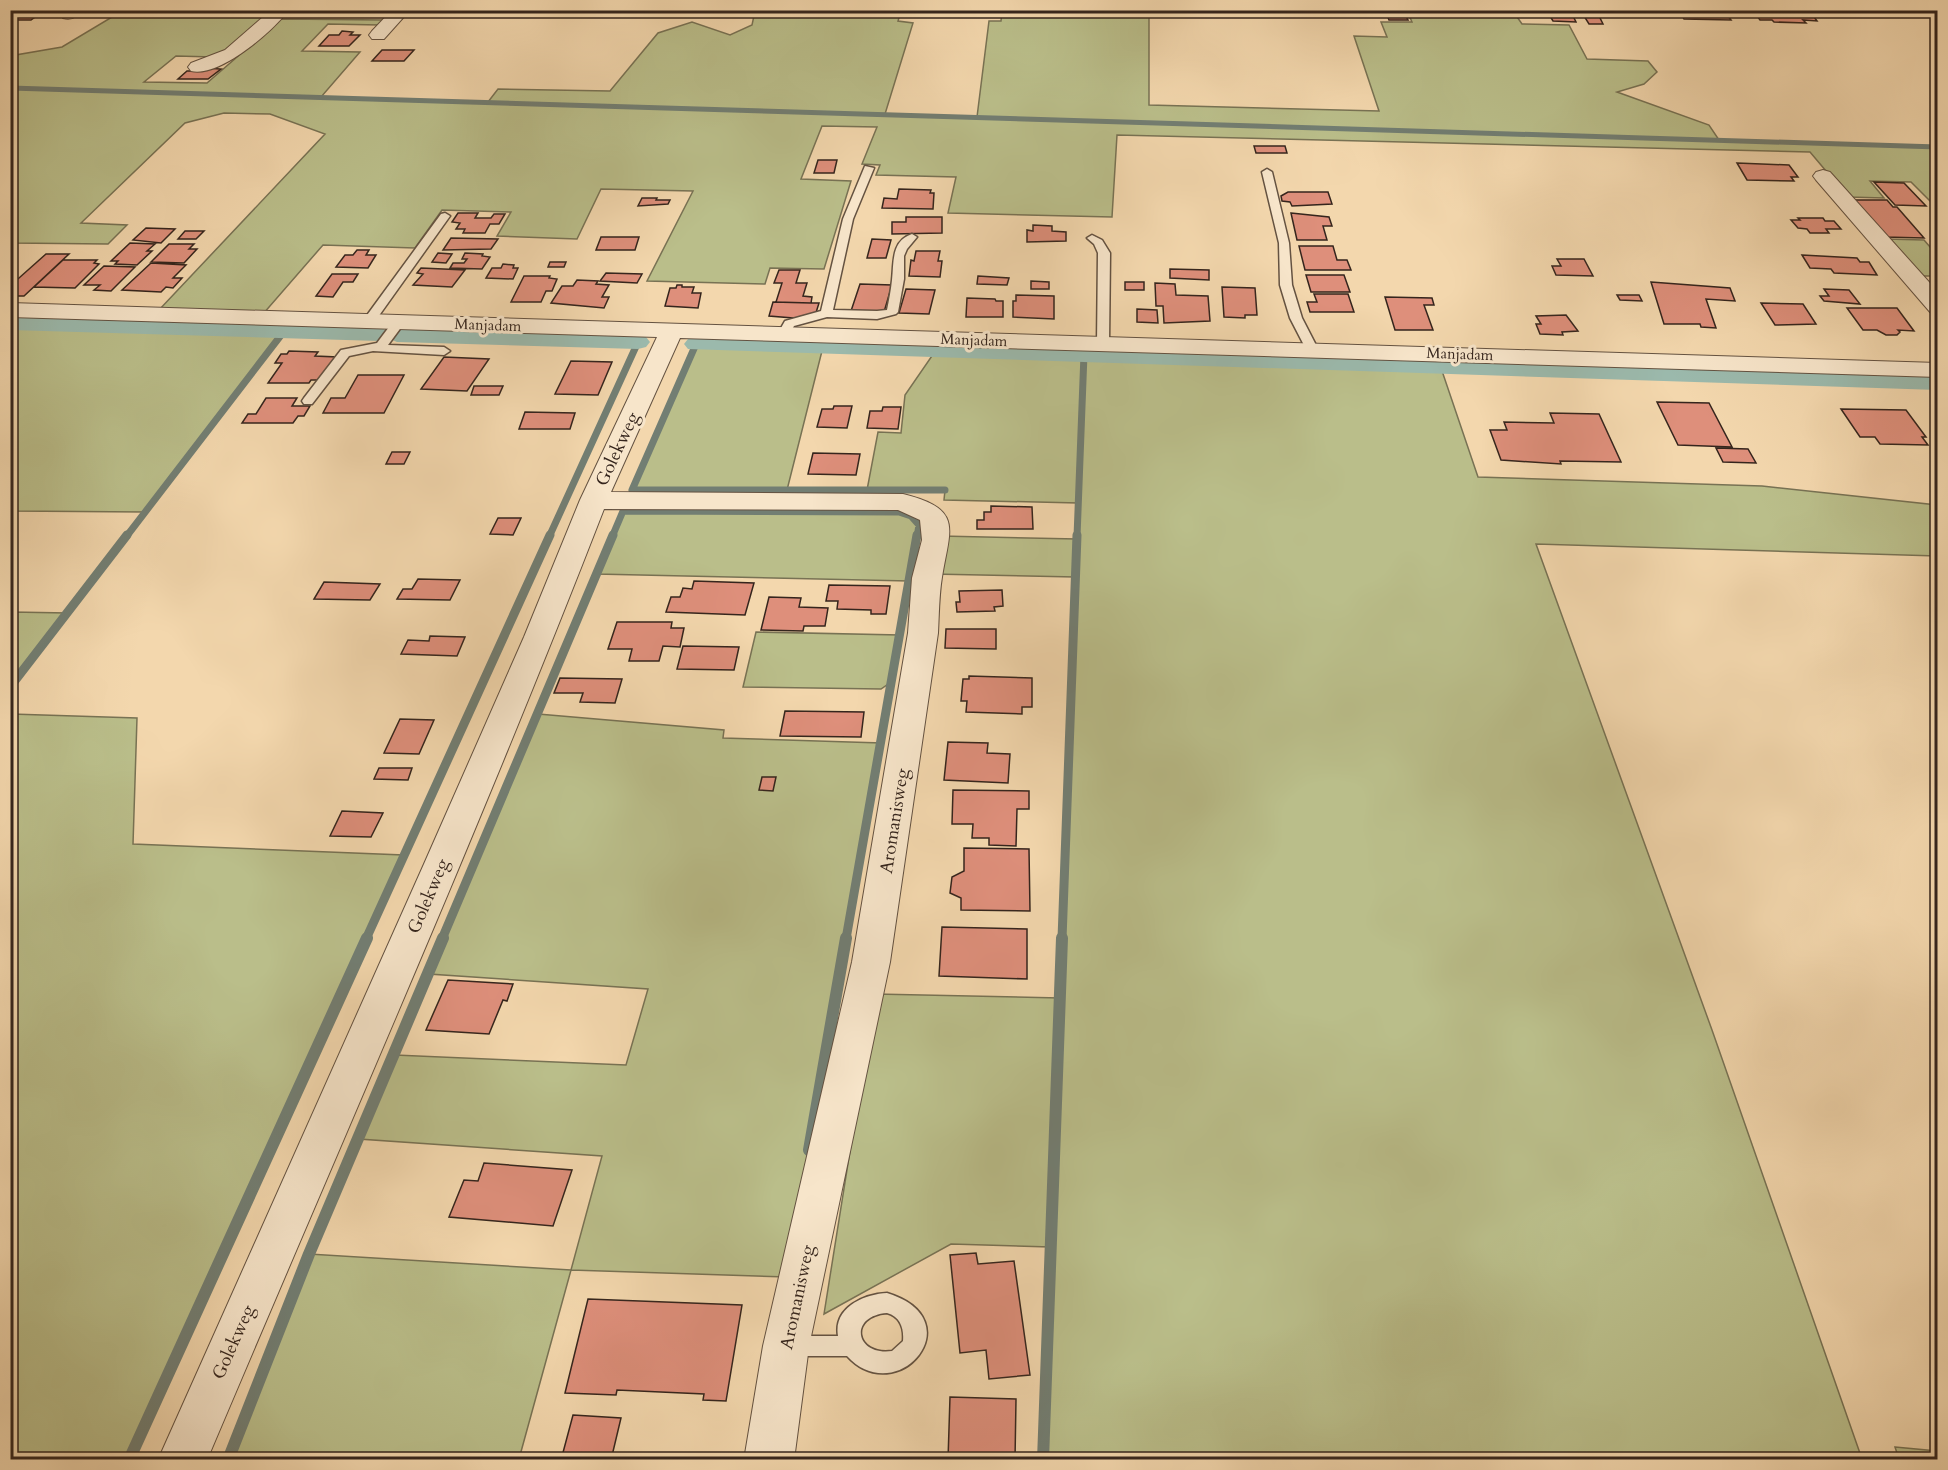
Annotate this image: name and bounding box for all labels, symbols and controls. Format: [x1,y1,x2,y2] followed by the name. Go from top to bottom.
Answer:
[454,314,522,336] street label: Manjadam
[940,329,1008,351] street label: Manjadam
[1426,343,1494,365] street label: Manjadam
[589,407,646,490] street label: Golekweg
[874,766,915,875] street label: Aromanisweg
[402,854,456,937] street label: Golekweg
[774,1242,821,1352] street label: Aromanisweg
[206,1300,261,1383] street label: Golekweg

